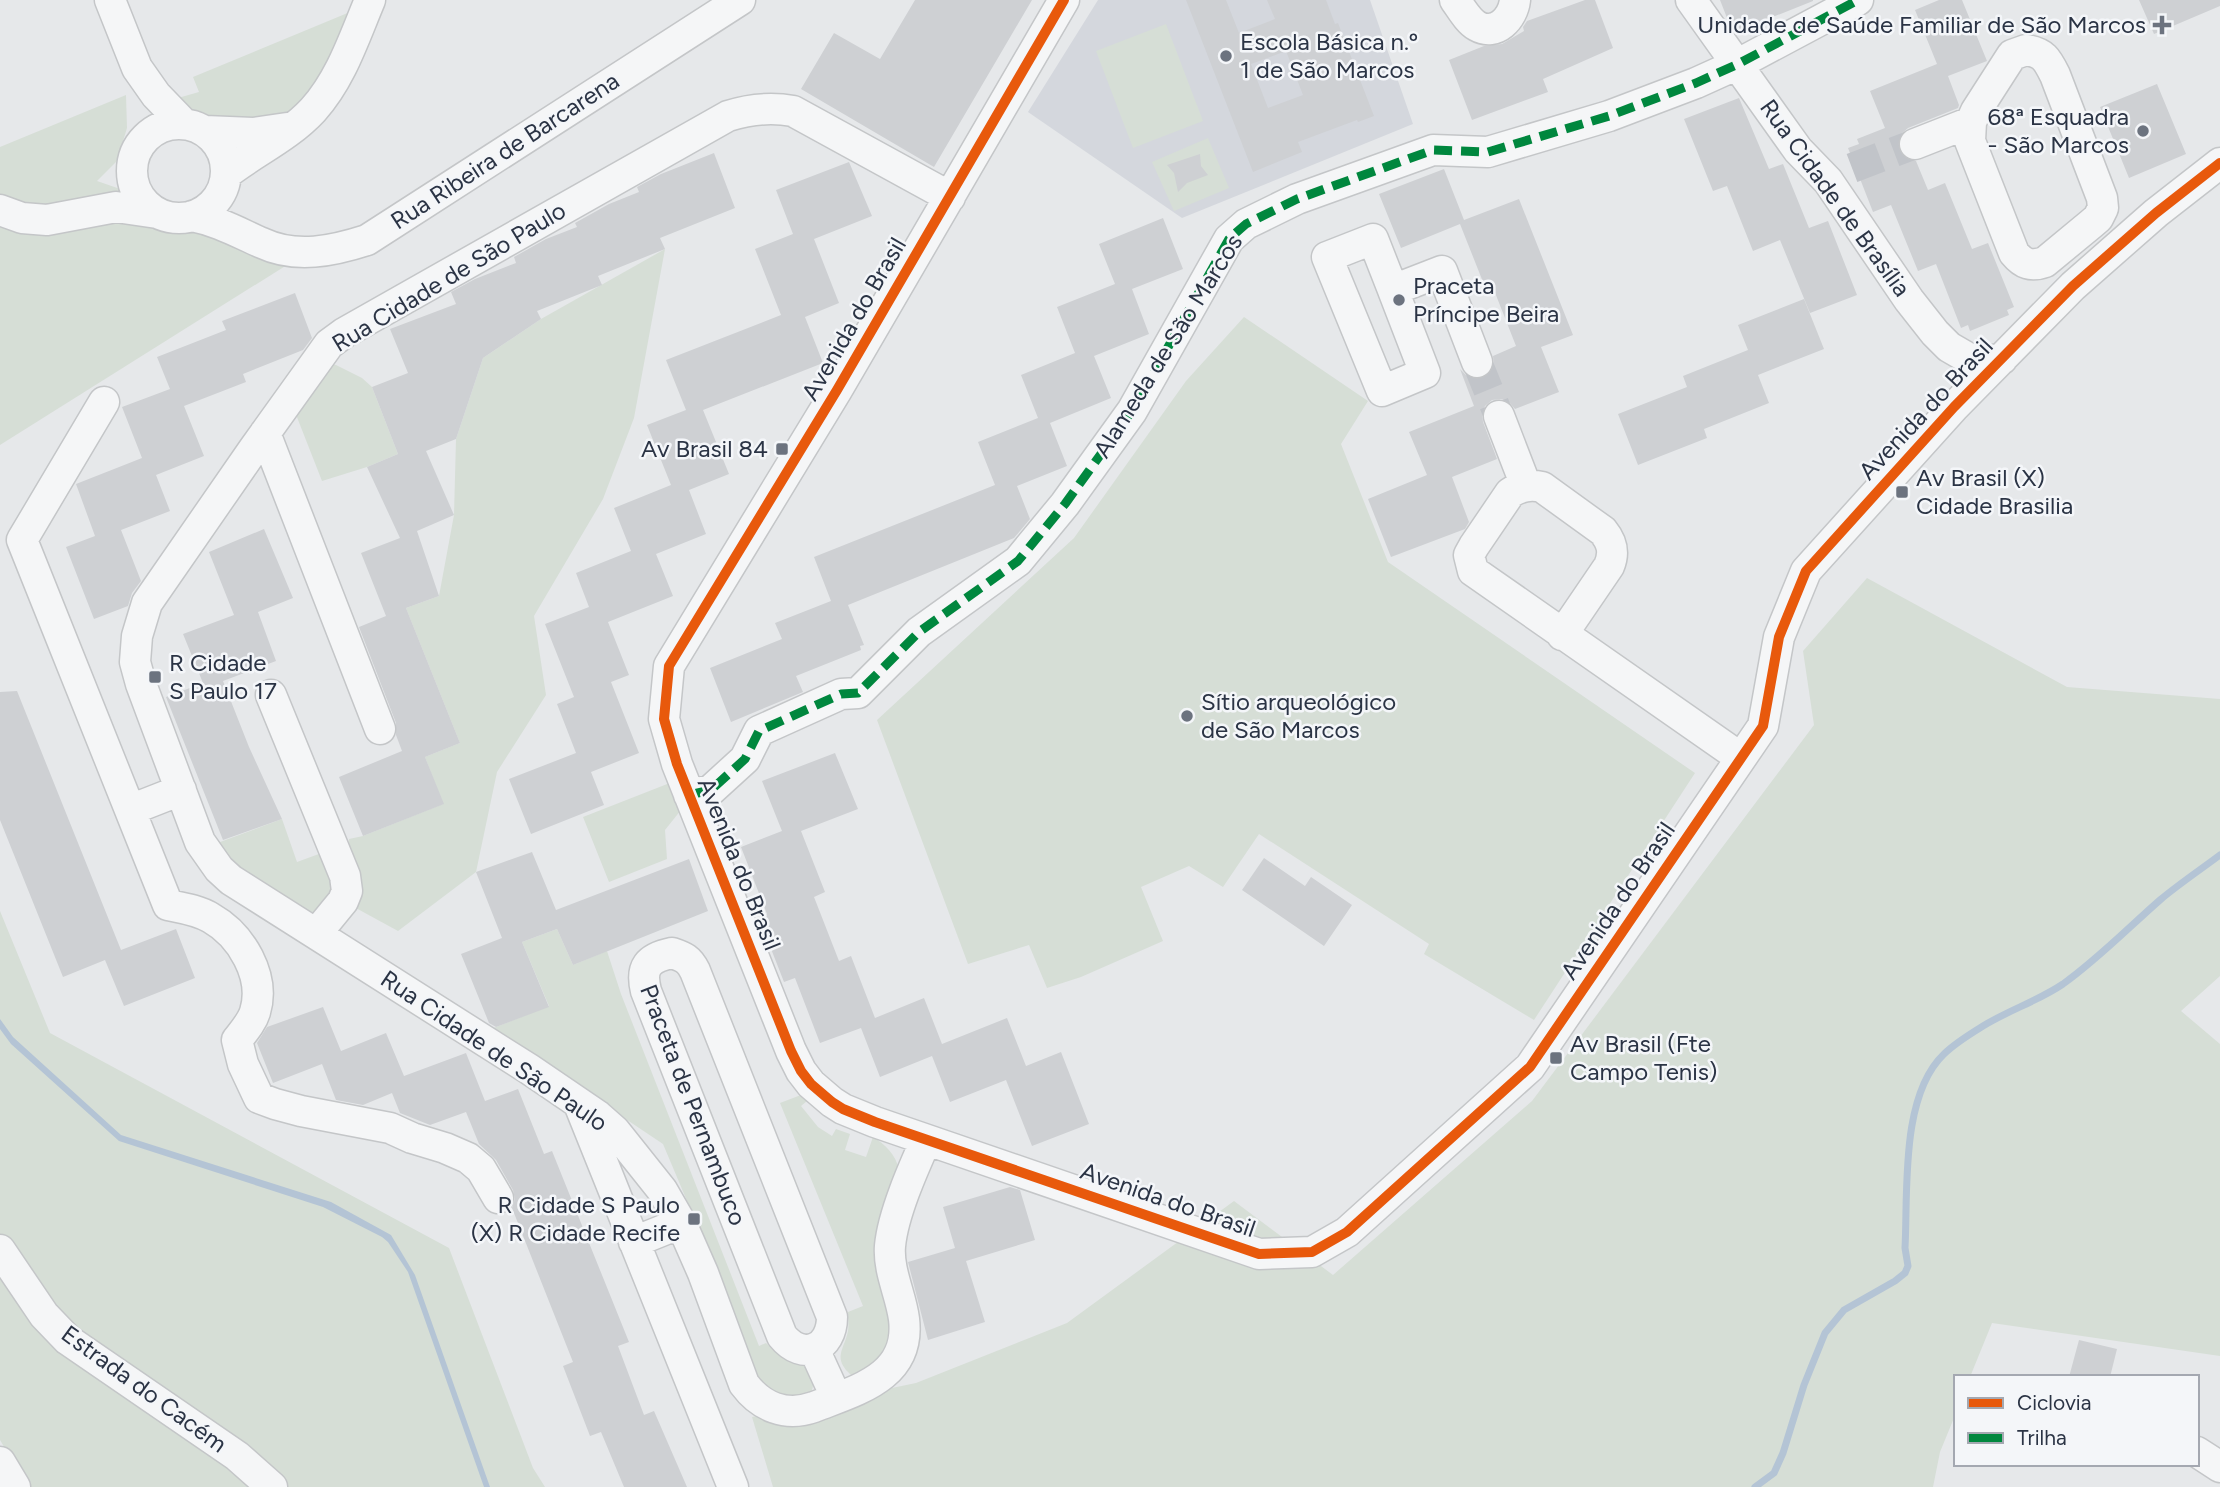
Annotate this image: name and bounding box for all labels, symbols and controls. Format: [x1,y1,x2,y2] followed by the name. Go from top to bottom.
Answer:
[1697,10,2146,39] place label: Unidade de Saúde Familiar de São Marcos
[2152,15,2172,35] marker: Unidade de Saúde Familiar de São Marcos
[1240,27,1418,84] place label: Escola Básica n.º 1 de São Marcos
[1218,48,1234,64] marker: Escola Básica n.º 1 de São Marcos
[385,66,624,235] street label: Rua Ribeira de Barcarena
[1754,93,1917,302] street label: Rua Cidade de Brasília
[1987,102,2129,159] place label: 68ª Esquadra - São Marcos
[2135,123,2151,139] marker: 68ª Esquadra - São Marcos
[327,195,571,358] street label: Rua Cidade de São Paulo
[1087,229,1248,463] street label: Alameda de São Marcos
[795,232,912,405] street label: Avenida do Brasil
[1413,271,1559,328] place label: Praceta Príncipe Beira
[1391,292,1407,308] marker: Praceta Príncipe Beira
[1852,332,1999,486] street label: Avenida do Brasil
[641,434,768,463] place label: Av Brasil 84
[774,441,790,457] marker: Av Brasil 84
[1916,463,2073,520] place label: Av Brasil (X) Cidade Brasilia
[1894,484,1910,500] marker: Av Brasil (X) Cidade Brasilia
[169,648,277,705] place label: R Cidade S Paulo 17
[147,669,163,685] marker: R Cidade S Paulo 17
[1201,687,1396,744] place label: Sítio arqueológico de São Marcos
[1179,708,1195,724] marker: Sítio arqueológico de São Marcos
[692,773,787,954] street label: Avenida do Brasil
[1554,817,1681,985] street label: Avenida do Brasil
[375,964,613,1137] street label: Rua Cidade de São Paulo
[634,980,753,1229] street label: Praceta de Pernambuco
[1570,1029,1717,1086] place label: Av Brasil (Fte Campo Tenis)
[1548,1050,1564,1066] marker: Av Brasil (Fte Campo Tenis)
[1077,1156,1260,1243] street label: Avenida do Brasil
[471,1190,680,1247] place label: R Cidade S Paulo (X) R Cidade Recife
[686,1211,702,1227] marker: R Cidade S Paulo (X) R Cidade Recife
[56,1319,233,1458] street label: Estrada do Cacém
[1954,1375,2199,1466] legend
[2017,1390,2091,1415] text: Ciclovia
[2017,1425,2067,1450] text: Trilha

